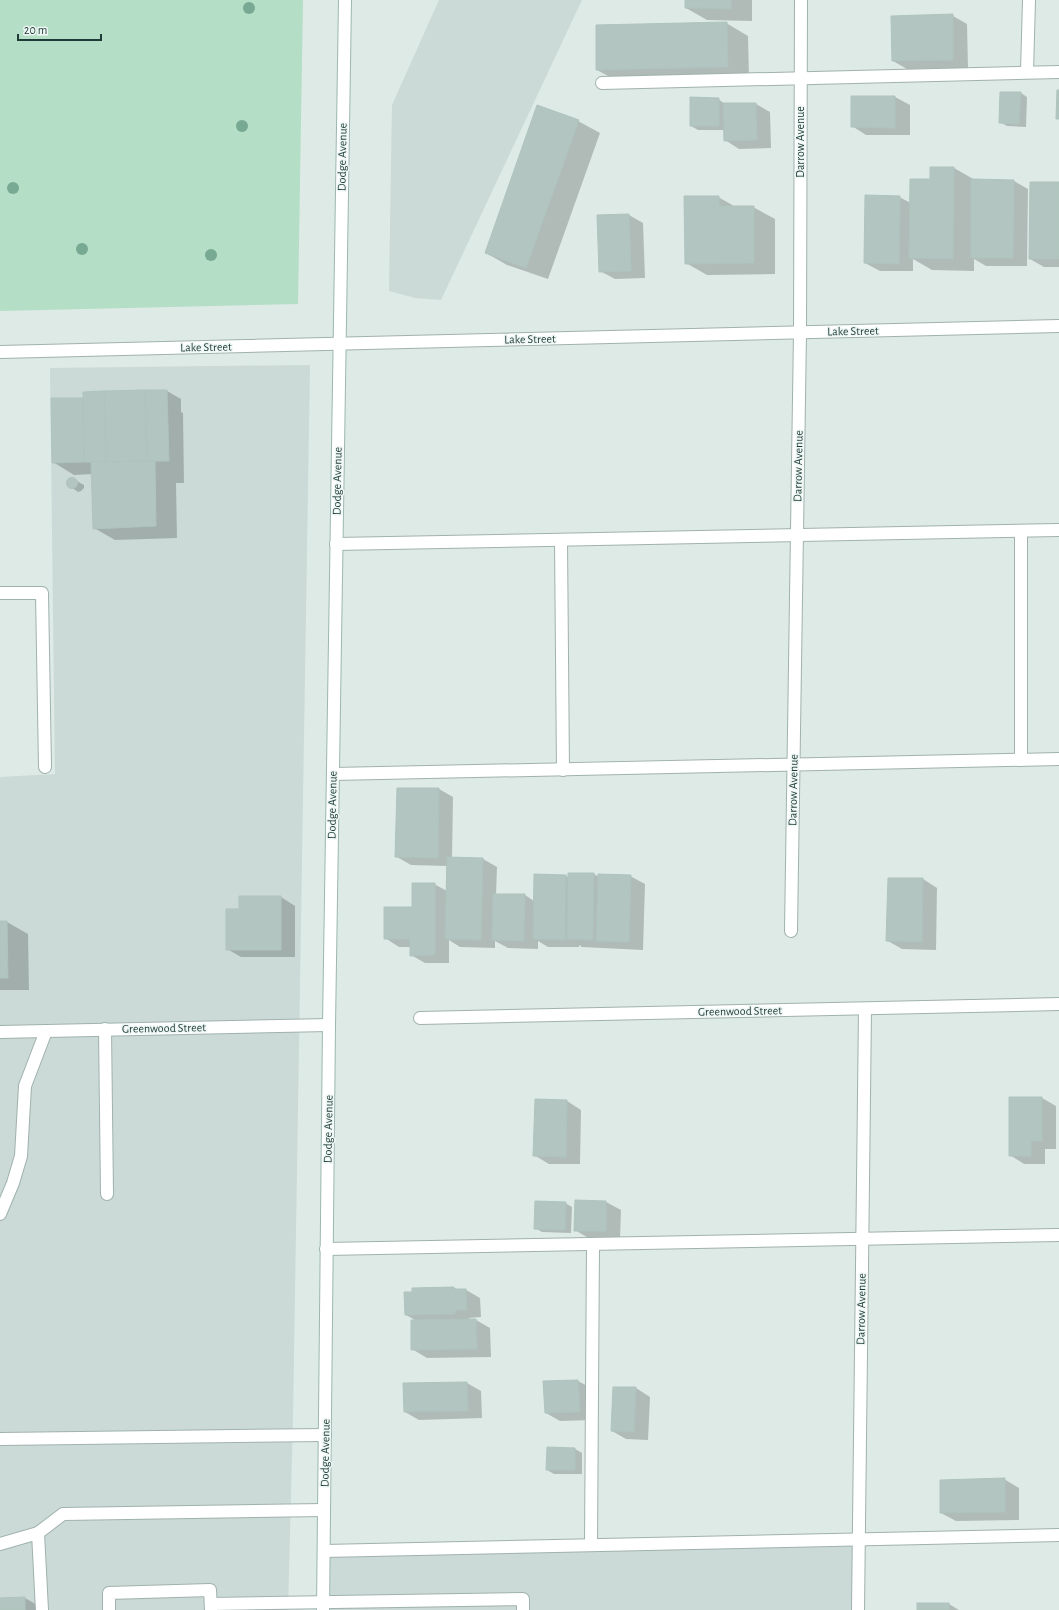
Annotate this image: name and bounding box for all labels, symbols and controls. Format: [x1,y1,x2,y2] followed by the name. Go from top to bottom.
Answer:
[18,16,101,42] scale bar
[24,24,47,36] text: 20 m
[794,106,806,178] street label: Darrow Avenue
[335,123,349,191] street label: Dodge Avenue
[827,325,879,337] street label: Lake Street
[504,333,556,345] street label: Lake Street
[180,341,232,353] street label: Lake Street
[791,430,805,502] street label: Darrow Avenue
[330,447,344,515] street label: Dodge Avenue
[786,754,800,826] street label: Darrow Avenue
[325,771,339,839] street label: Dodge Avenue
[698,1004,782,1018] street label: Greenwood Street
[122,1021,206,1035] street label: Greenwood Street
[321,1095,335,1163] street label: Dodge Avenue
[854,1273,868,1345] street label: Darrow Avenue
[318,1419,332,1487] street label: Dodge Avenue

